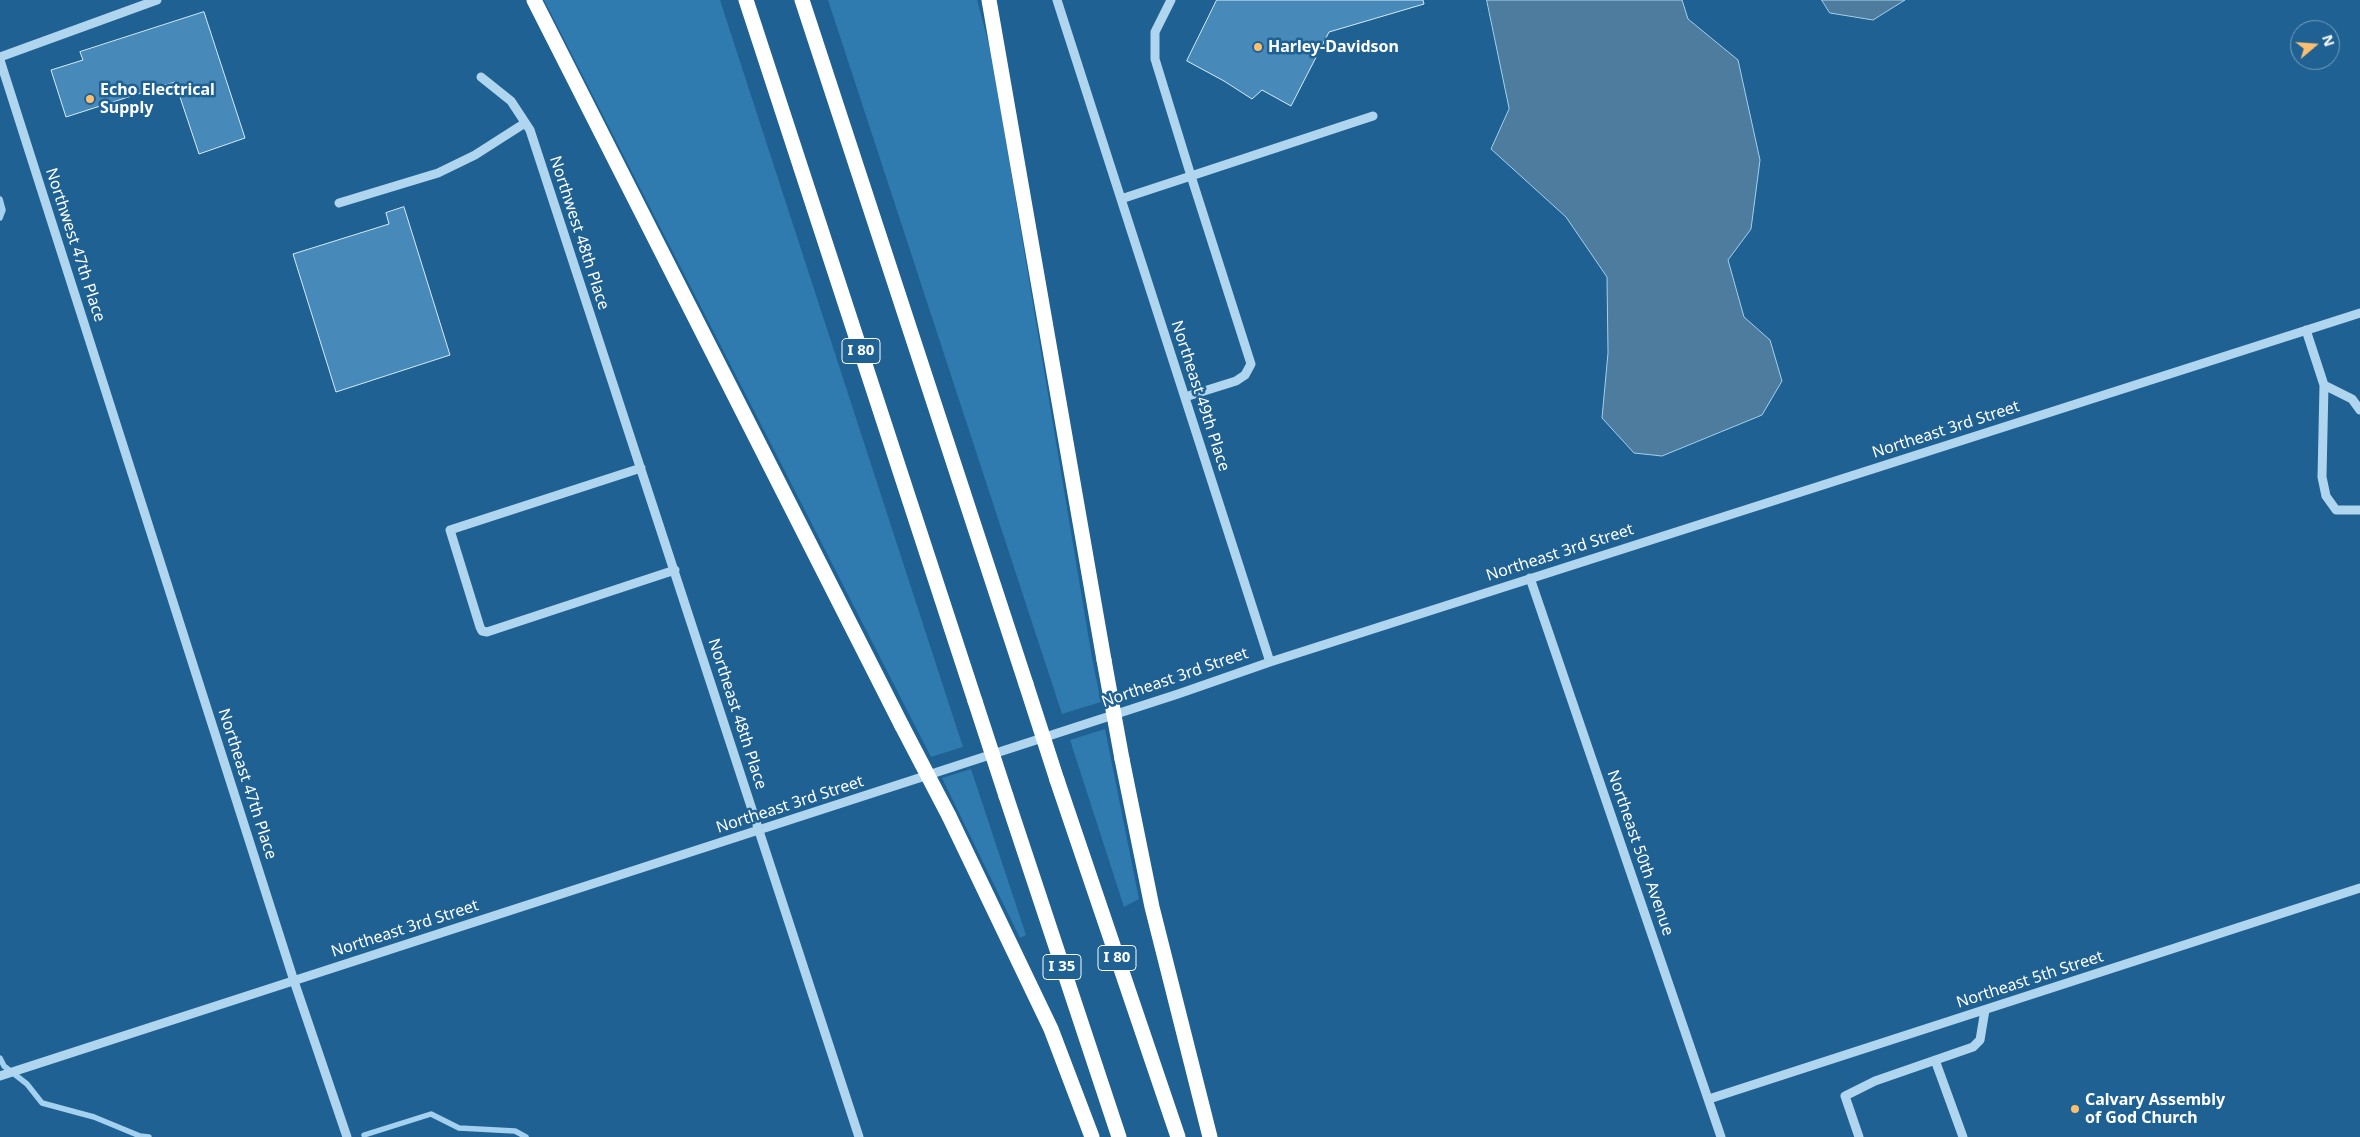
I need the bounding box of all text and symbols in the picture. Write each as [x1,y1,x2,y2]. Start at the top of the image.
north arrow [2290,20,2340,70]
text: N [2318,32,2340,49]
place label: Harley-Davidson [1268,37,1399,57]
marker: Harley-Davidson [1252,41,1264,53]
place label: Echo Electrical Supply [100,80,215,118]
marker: Echo Electrical Supply [84,93,96,105]
street label: Northwest 48th Place [545,154,613,312]
street label: Northwest 47th Place [41,166,109,324]
street label: Northeast 49th Place [1167,318,1233,474]
road number: I 80 [842,338,880,364]
street label: Northeast 3rd Street [1870,397,2022,463]
street label: Northeast 3rd Street [1484,520,1636,586]
street label: Northeast 48th Place [704,636,770,792]
street label: Northeast 3rd Street [1099,644,1251,712]
street label: Northeast 47th Place [214,706,280,862]
street label: Northeast 50th Avenue [1603,768,1677,938]
street label: Northeast 3rd Street [714,772,866,838]
street label: Northeast 3rd Street [329,896,481,962]
road number: I 80 [1098,946,1136,970]
street label: Northeast 5th Street [1954,947,2106,1013]
road number: I 35 [1043,954,1081,980]
place label: Calvary Assembly of God Church [2085,1090,2225,1128]
marker: Calvary Assembly of God Church [2069,1103,2081,1115]

